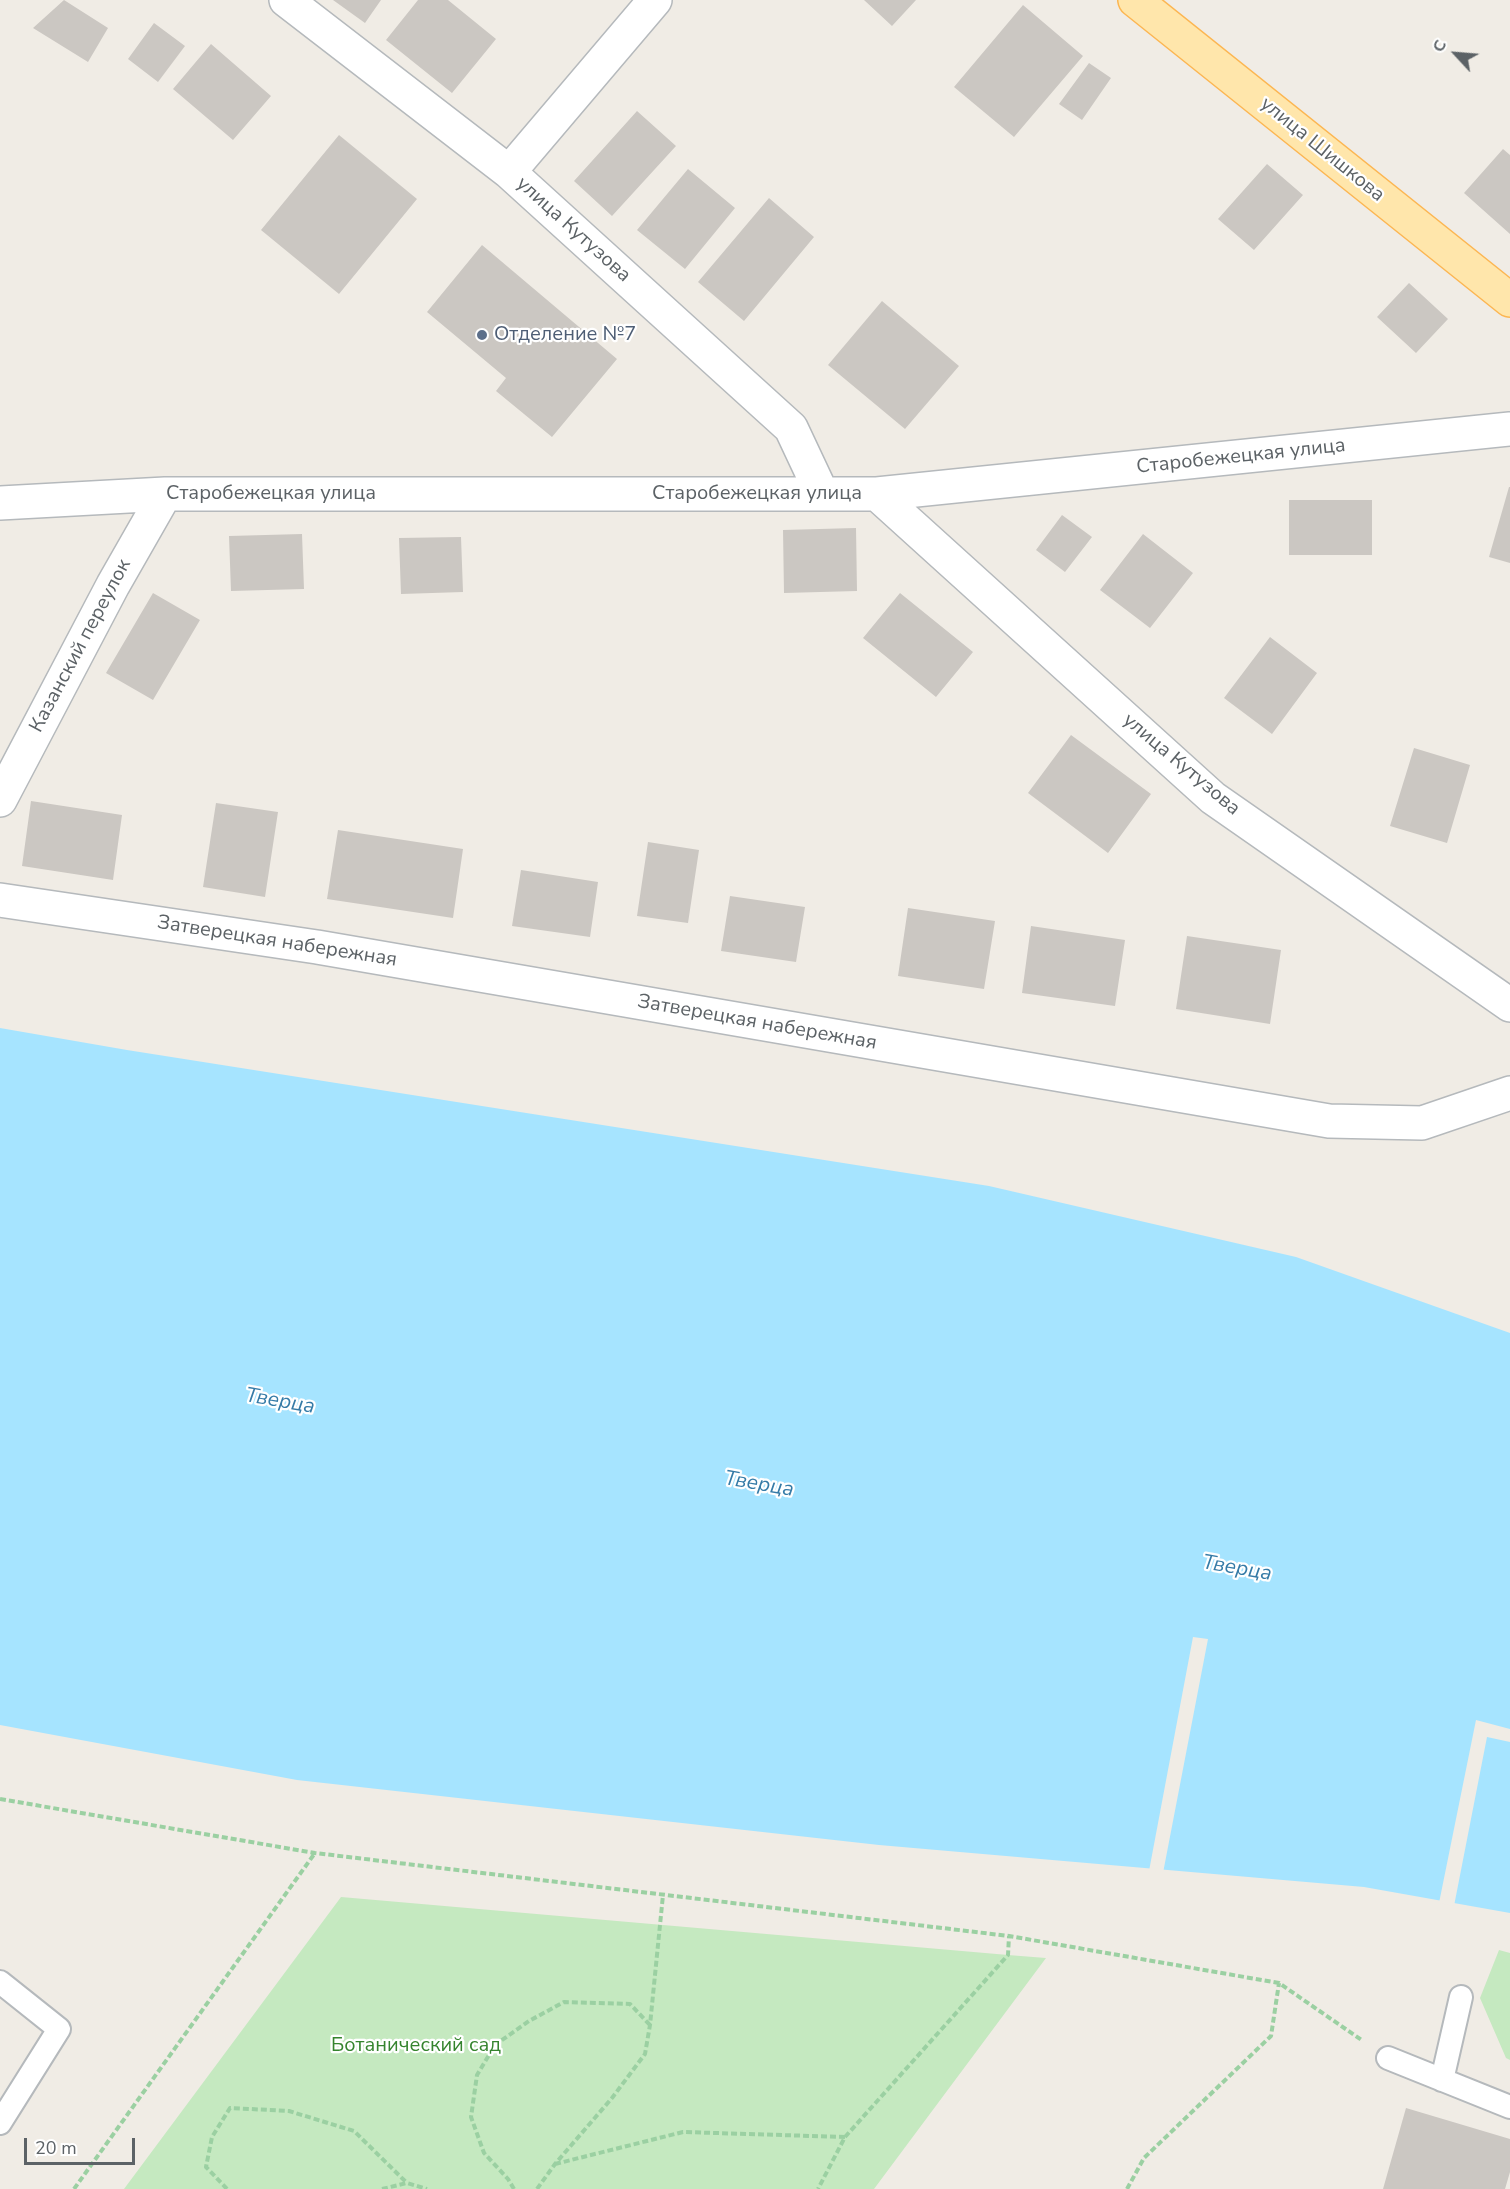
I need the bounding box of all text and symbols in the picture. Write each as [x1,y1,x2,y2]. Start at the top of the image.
north arrow [1426,24,1486,84]
text: С [1428,36,1452,56]
street label: улица Шишкова [1255,92,1389,208]
street label: улица Кутузова [511,172,635,288]
place label: Отделение №7 [494,323,636,347]
marker: Отделение №7 [475,328,489,342]
street label: Старобежецкая улица [1135,434,1347,480]
street label: Старобежецкая улица [166,482,376,506]
street label: Старобежецкая улица [652,482,862,506]
street label: Казанский переулок [25,555,137,737]
street label: улица Кутузова [1117,709,1245,821]
street label: Затверецкая набережная [155,911,399,973]
street label: Затверецкая набережная [636,990,878,1056]
water label: Тверца [243,1383,317,1421]
water label: Тверца [722,1466,796,1504]
water label: Тверца [1200,1550,1274,1588]
park label: Ботанический сад [331,2034,501,2058]
scale bar [27,2126,138,2164]
text: 20 m [35,2136,77,2160]

